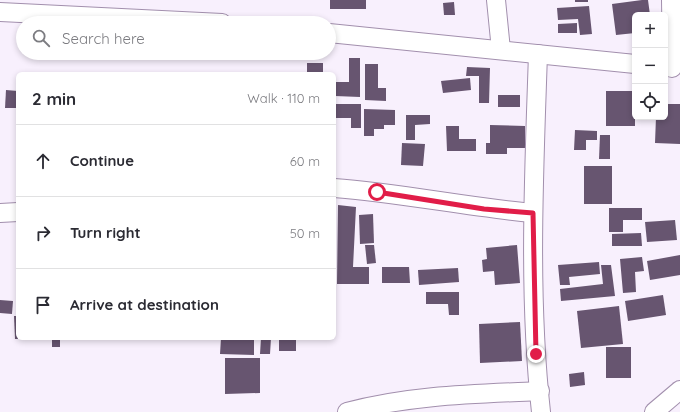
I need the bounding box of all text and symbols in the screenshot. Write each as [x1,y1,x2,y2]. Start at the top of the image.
map controls [632,12,668,120]
button: + [632,12,668,48]
search box [16,16,336,60]
icon: search [30,27,52,49]
text: Search here [62,29,145,48]
button: − [632,48,668,84]
button: locate [632,84,668,120]
text: 2 min [32,88,76,109]
text: Walk · 110 m [247,90,320,106]
icon: ahead [32,150,54,172]
text: Continue [70,151,134,170]
text: 60 m [290,153,320,169]
route start [368,183,386,201]
icon: right [32,222,54,244]
text: Turn right [70,223,141,242]
text: 50 m [290,225,320,241]
icon: arrive [32,294,54,316]
text: Arrive at destination [70,295,219,314]
route end [527,345,545,363]

